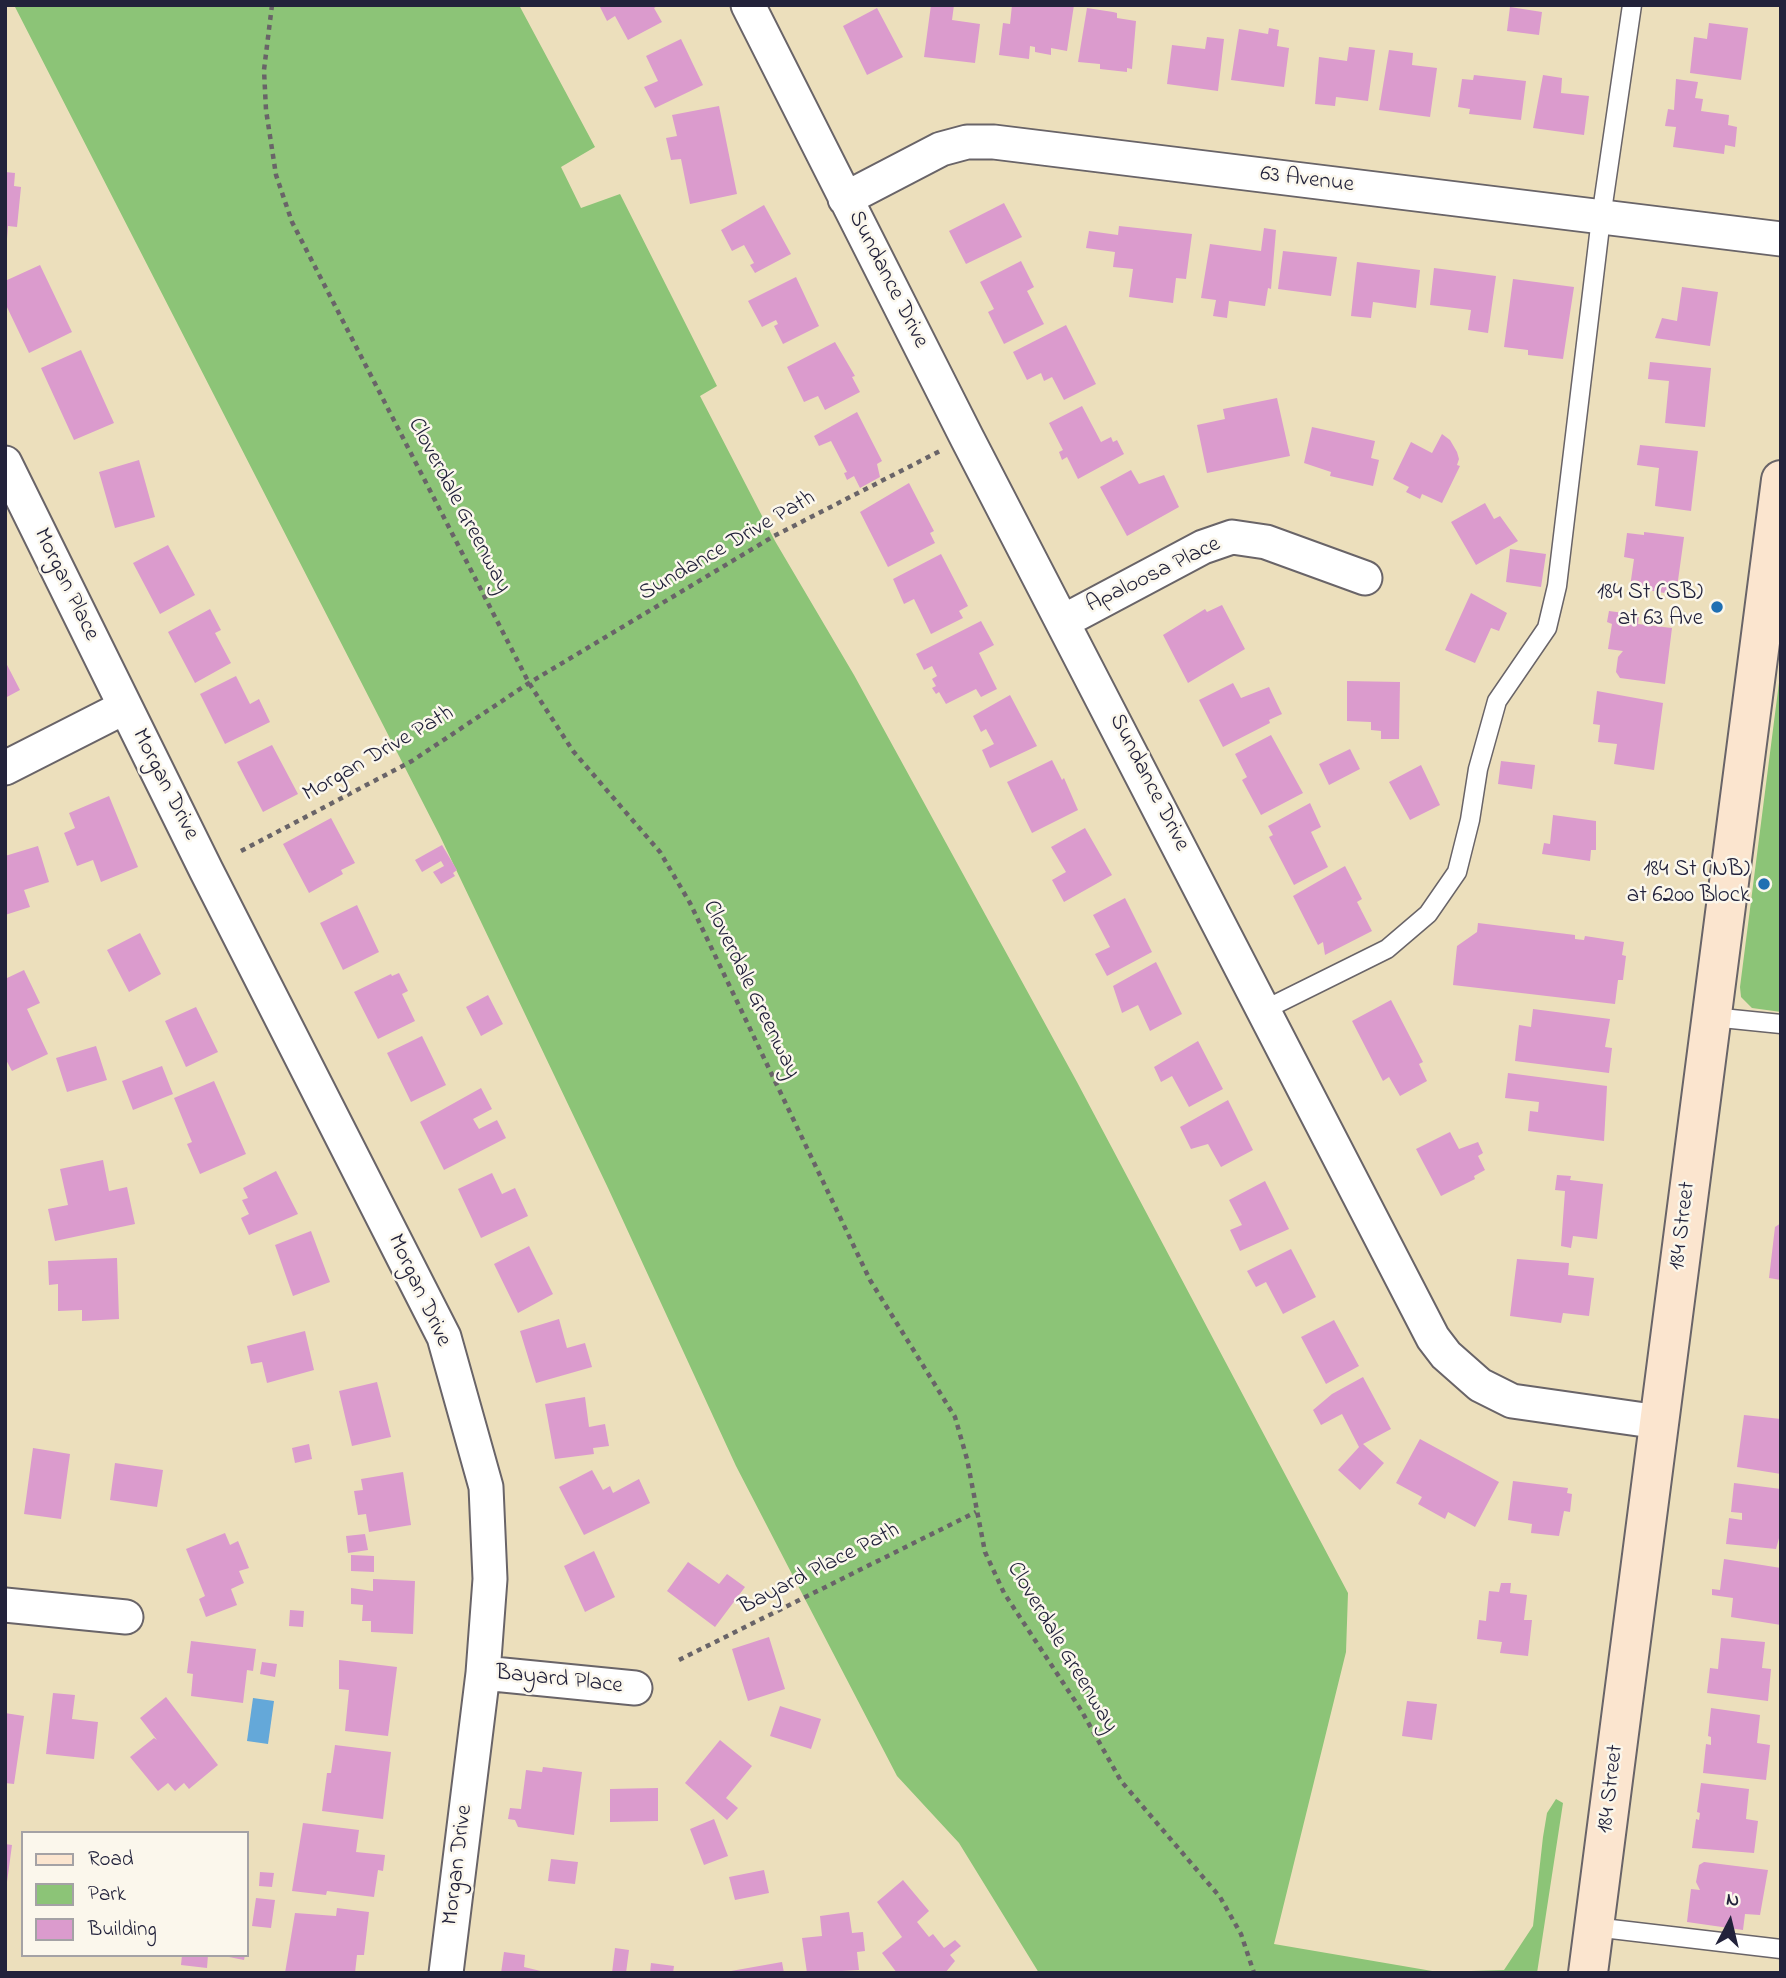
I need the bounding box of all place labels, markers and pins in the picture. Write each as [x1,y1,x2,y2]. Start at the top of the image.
place label: 184 St (SB) at 63 Ave [1597,580,1703,634]
marker: 184 St (SB) at 63 Ave [1709,599,1725,615]
place label: 184 St (NB) at 6200 Block [1627,857,1750,911]
marker: 184 St (NB) at 6200 Block [1756,876,1772,892]

